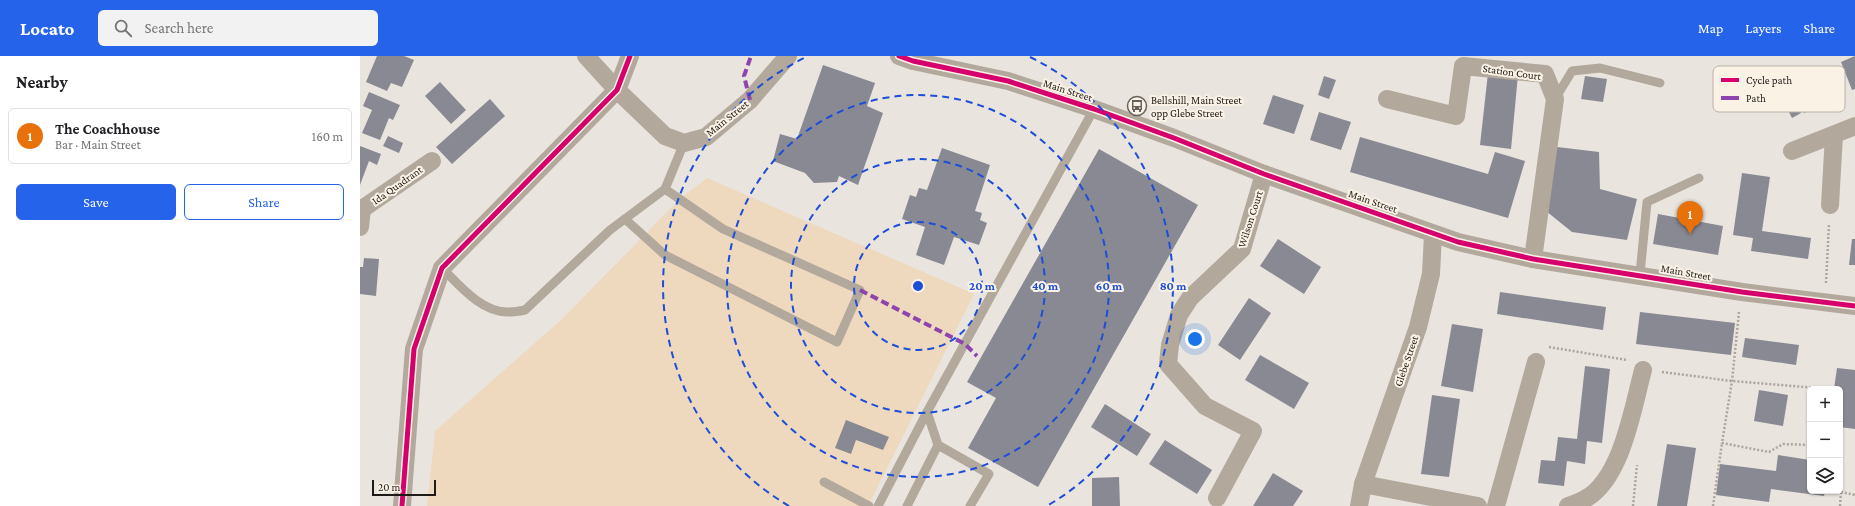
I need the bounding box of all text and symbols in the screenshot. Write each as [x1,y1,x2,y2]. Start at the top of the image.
search box [98,10,378,46]
icon: search [112,17,134,39]
text: Locato [20,18,74,39]
text: Search here [144,20,213,36]
text: Map [1698,20,1723,36]
text: Layers [1745,20,1782,36]
text: Share [1804,20,1835,36]
street label: Station Court [1482,62,1542,82]
legend [1713,66,1845,112]
text: Nearby [16,73,68,92]
text: Cycle path [1746,74,1792,87]
street label: Main Street [1042,76,1094,104]
text: Path [1746,92,1766,104]
place label: Bellshill, Main Street opp Glebe Street [1151,94,1242,120]
bus stop icon: Bellshill, Main Street opp Glebe Street [1126,95,1148,117]
street label: Main Street [703,97,751,139]
text: The Coachhouse [55,121,160,137]
text: 1 [28,129,32,144]
text: 160 m [312,129,343,144]
text: Bar · Main Street [55,137,141,152]
street label: Ida Quadrant [370,163,425,207]
button: Save [16,184,176,220]
button: Share [184,184,344,220]
street label: Main Street [1347,187,1399,215]
street label: Wilson Court [1235,189,1265,249]
pin: 1 [1677,201,1703,234]
street label: Main Street [1660,262,1712,282]
centre of rings [911,279,925,293]
text: 20 m [969,279,996,293]
text: 40 m [1032,279,1059,293]
text: 60 m [1096,279,1123,293]
text: 80 m [1160,279,1187,293]
your location [1185,329,1205,349]
street label: Glebe Street [1392,334,1420,388]
map controls [1807,386,1843,494]
button: + [1807,386,1843,422]
button: − [1807,422,1843,458]
button: layers [1807,458,1843,494]
scale bar [372,478,436,497]
text: 20 m [378,481,400,493]

